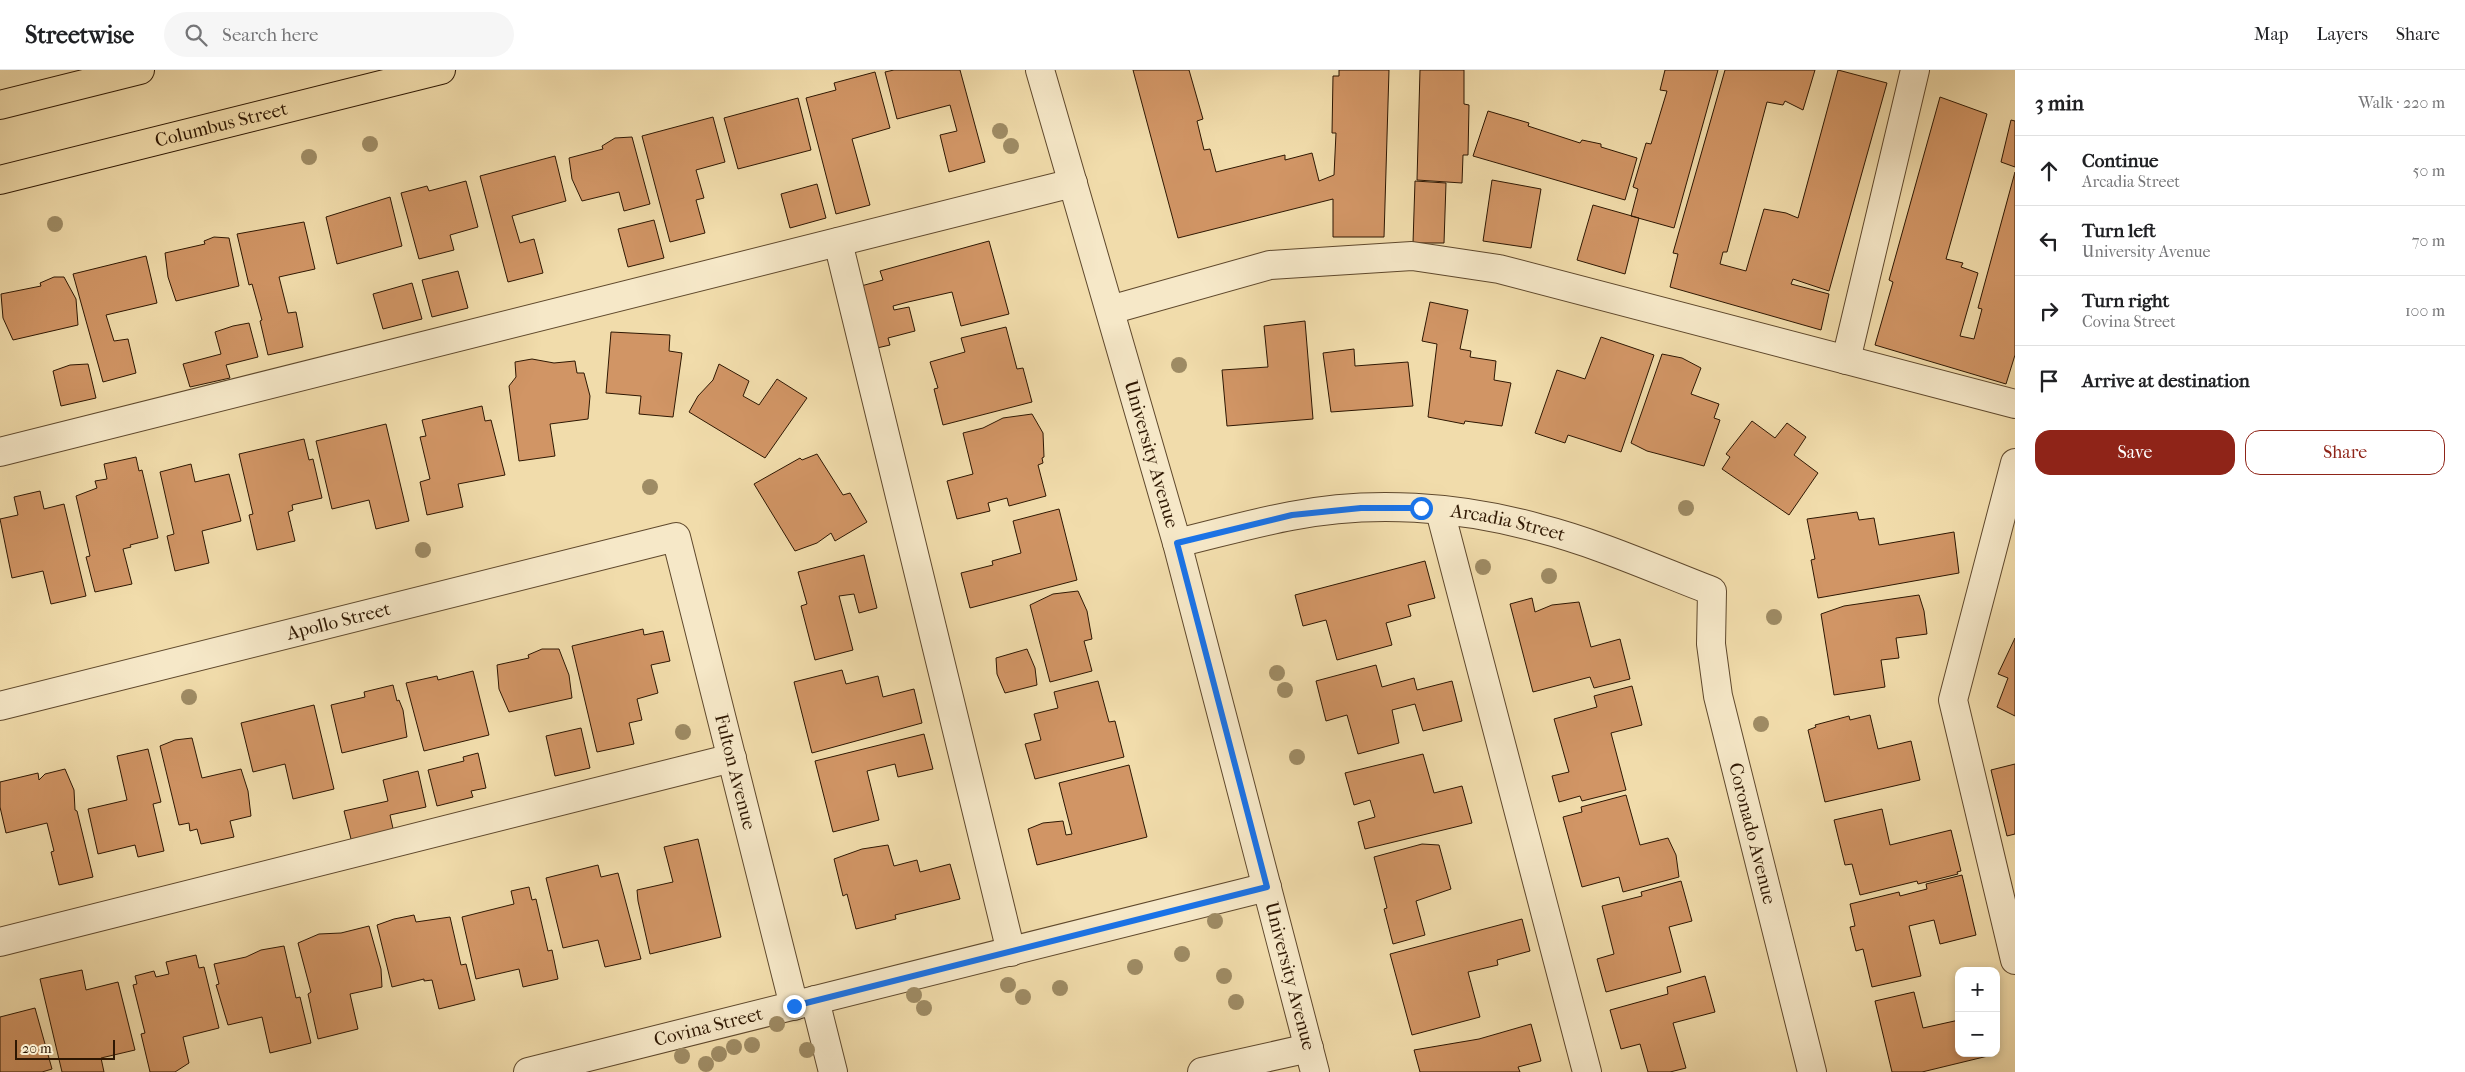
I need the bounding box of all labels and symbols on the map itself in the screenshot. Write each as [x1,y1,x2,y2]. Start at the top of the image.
street label: Columbus Street [153,98,290,152]
street label: University Avenue [1119,378,1183,531]
route start [1410,497,1433,520]
street label: Arcadia Street [1448,500,1568,546]
street label: Apollo Street [283,598,393,645]
street label: Fulton Avenue [710,712,760,832]
street label: Coronado Avenue [1724,760,1781,907]
street label: University Avenue [1260,899,1320,1053]
route end [783,995,806,1018]
street label: Covina Street [652,1003,765,1051]
scale bar [15,1037,115,1060]

